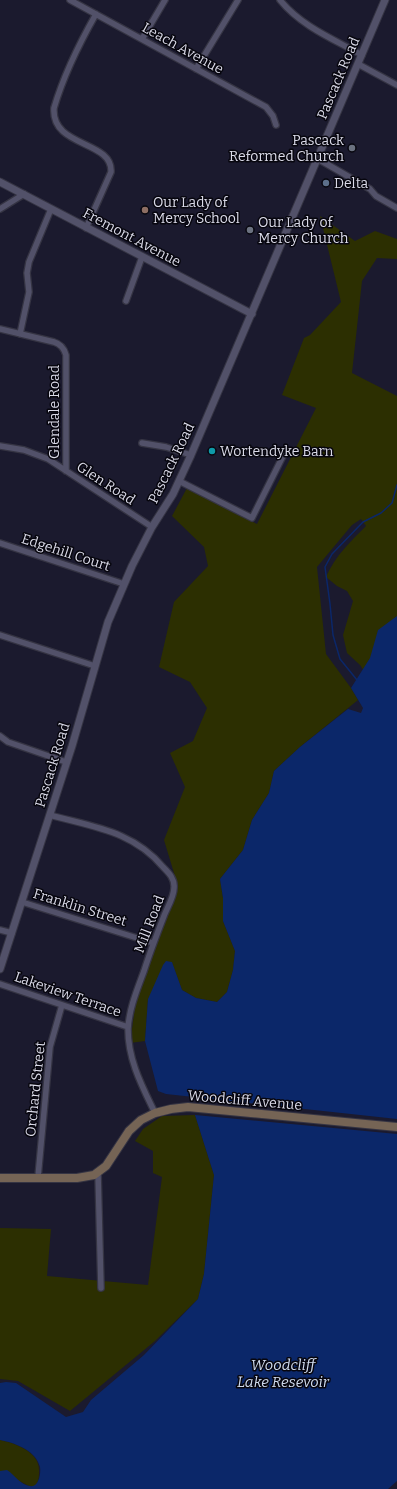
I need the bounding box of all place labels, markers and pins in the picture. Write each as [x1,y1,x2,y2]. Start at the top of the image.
place label: Pascack Reformed Church [229,132,344,165]
marker: Pascack Reformed Church [347,143,357,153]
place label: Delta [334,175,369,192]
marker: Delta [321,178,331,188]
place label: Our Lady of Mercy School [153,194,240,227]
marker: Our Lady of Mercy School [140,205,150,215]
place label: Our Lady of Mercy Church [258,214,349,247]
marker: Our Lady of Mercy Church [245,225,255,235]
place label: Wortendyke Barn [220,443,334,460]
marker: Wortendyke Barn [207,446,217,456]

